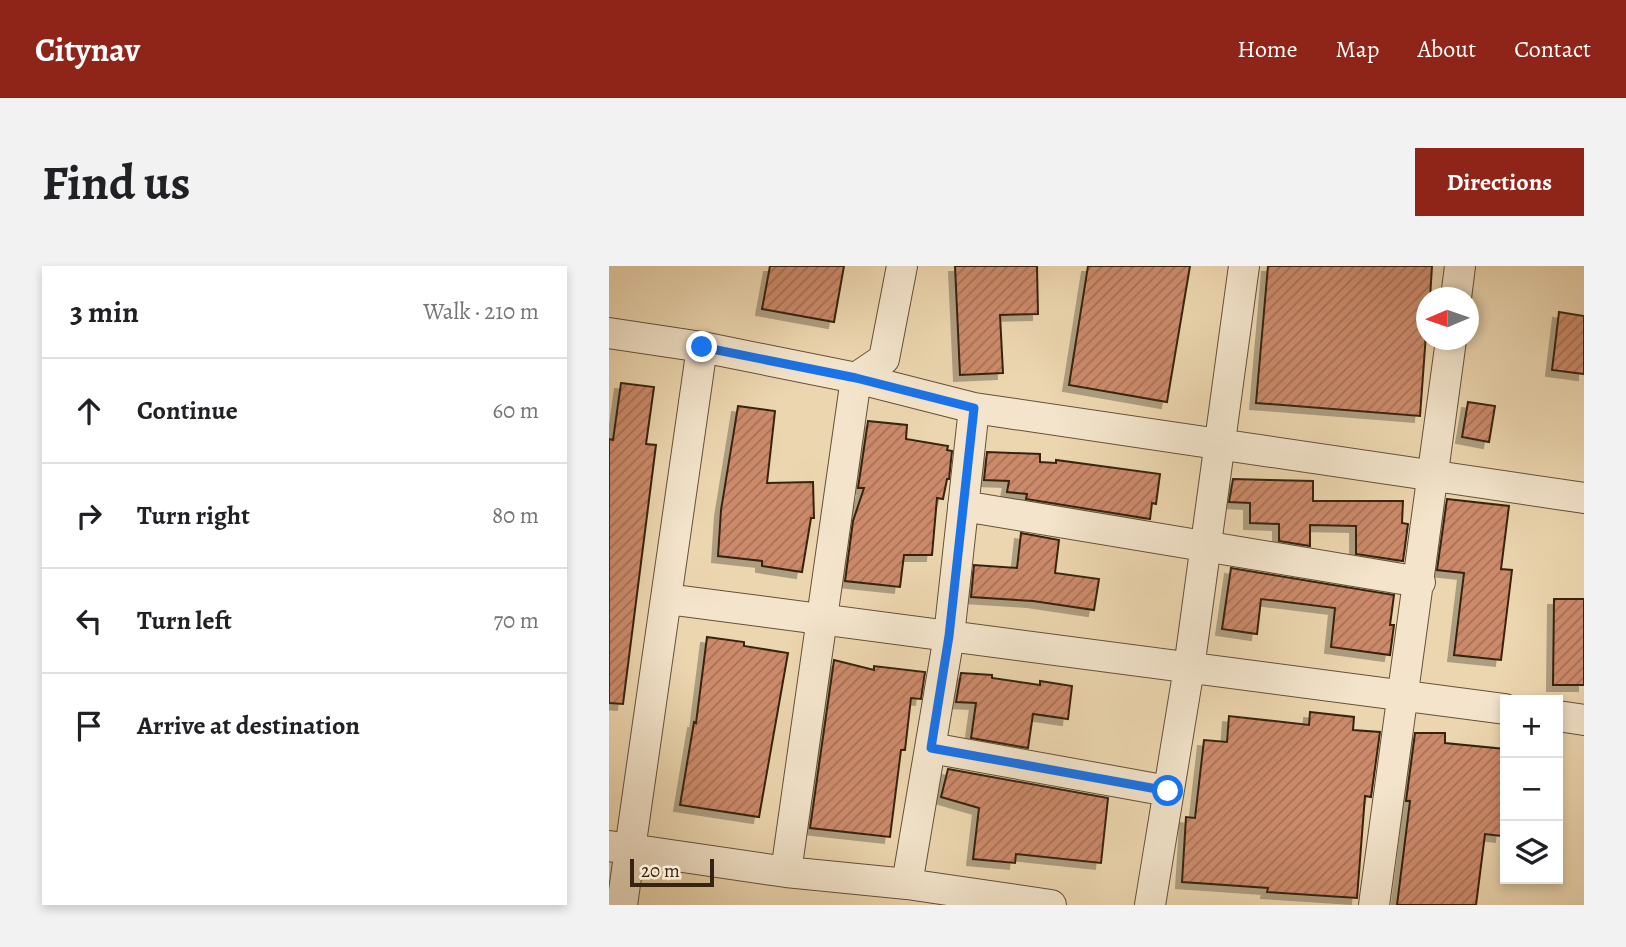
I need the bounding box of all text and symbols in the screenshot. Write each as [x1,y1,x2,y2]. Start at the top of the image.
text: Citynav [35,27,140,72]
text: Home [1237,33,1298,65]
text: Map [1336,33,1380,65]
text: About [1418,33,1476,65]
text: Contact [1514,33,1591,65]
button: Directions [1415,148,1584,216]
text: Find us [42,149,190,216]
north arrow [1416,287,1479,350]
text: 3 min [70,292,139,332]
text: Walk · 210 m [423,296,539,327]
route end [686,331,717,362]
icon: ahead [70,392,108,430]
text: Continue [137,393,238,428]
text: 60 m [492,395,539,426]
icon: right [70,497,108,535]
text: Turn right [137,498,250,533]
text: 80 m [492,500,539,531]
icon: left [70,602,108,640]
text: Turn left [137,603,232,638]
text: 70 m [493,605,539,636]
map controls [1500,695,1563,884]
button: + [1500,695,1563,758]
icon: arrive [70,707,108,745]
text: Arrive at destination [137,708,360,743]
button: − [1500,758,1563,821]
route start [1152,775,1183,806]
button: layers [1500,821,1563,884]
scale bar [630,856,714,888]
text: 20 m [641,858,680,884]

